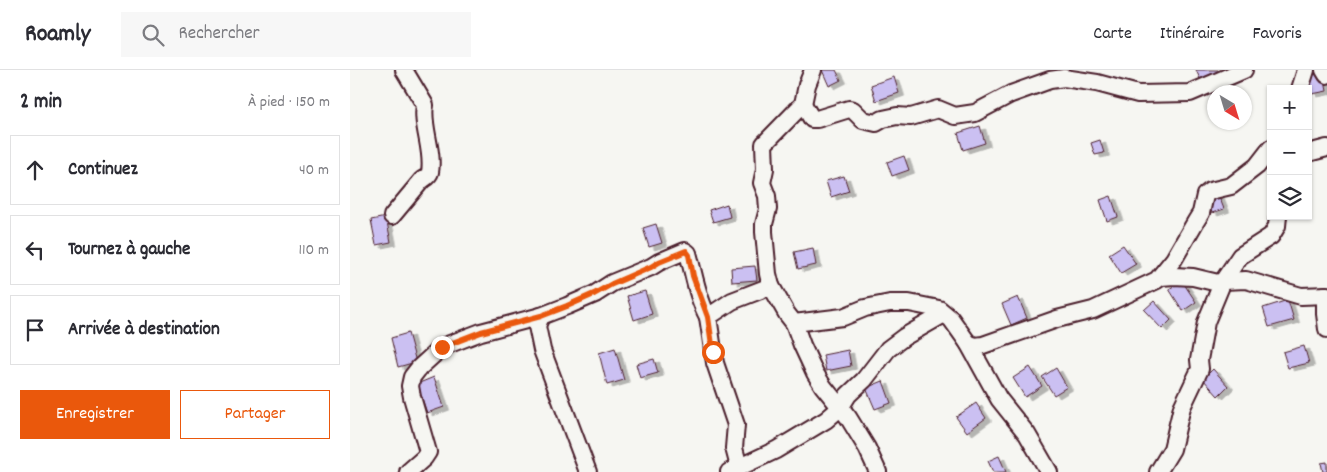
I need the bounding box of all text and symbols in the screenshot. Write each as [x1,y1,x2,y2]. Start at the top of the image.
search box [121,12,471,57]
text: Roamly [25,18,91,52]
icon: search [139,21,167,49]
text: Rechercher [179,21,260,48]
text: Carte [1093,22,1132,47]
text: Itinéraire [1160,22,1224,47]
text: Favoris [1252,22,1302,47]
north arrow [1207,85,1252,130]
map controls [1267,85,1312,220]
button: + [1267,85,1312,130]
text: 2 min [20,88,62,118]
text: À pied · 150 m [248,91,330,114]
button: − [1267,130,1312,175]
icon: ahead [21,156,49,184]
text: Continuez [68,157,138,184]
text: 40 m [299,159,329,182]
button: layers [1267,175,1312,220]
icon: left [21,236,49,264]
text: Tournez à gauche [68,237,190,264]
text: 110 m [299,239,329,262]
icon: arrive [21,316,49,344]
text: Arrivée à destination [68,317,220,344]
route end [431,336,454,359]
route start [702,341,725,364]
button: Enregistrer [20,390,170,439]
button: Partager [180,390,330,439]

